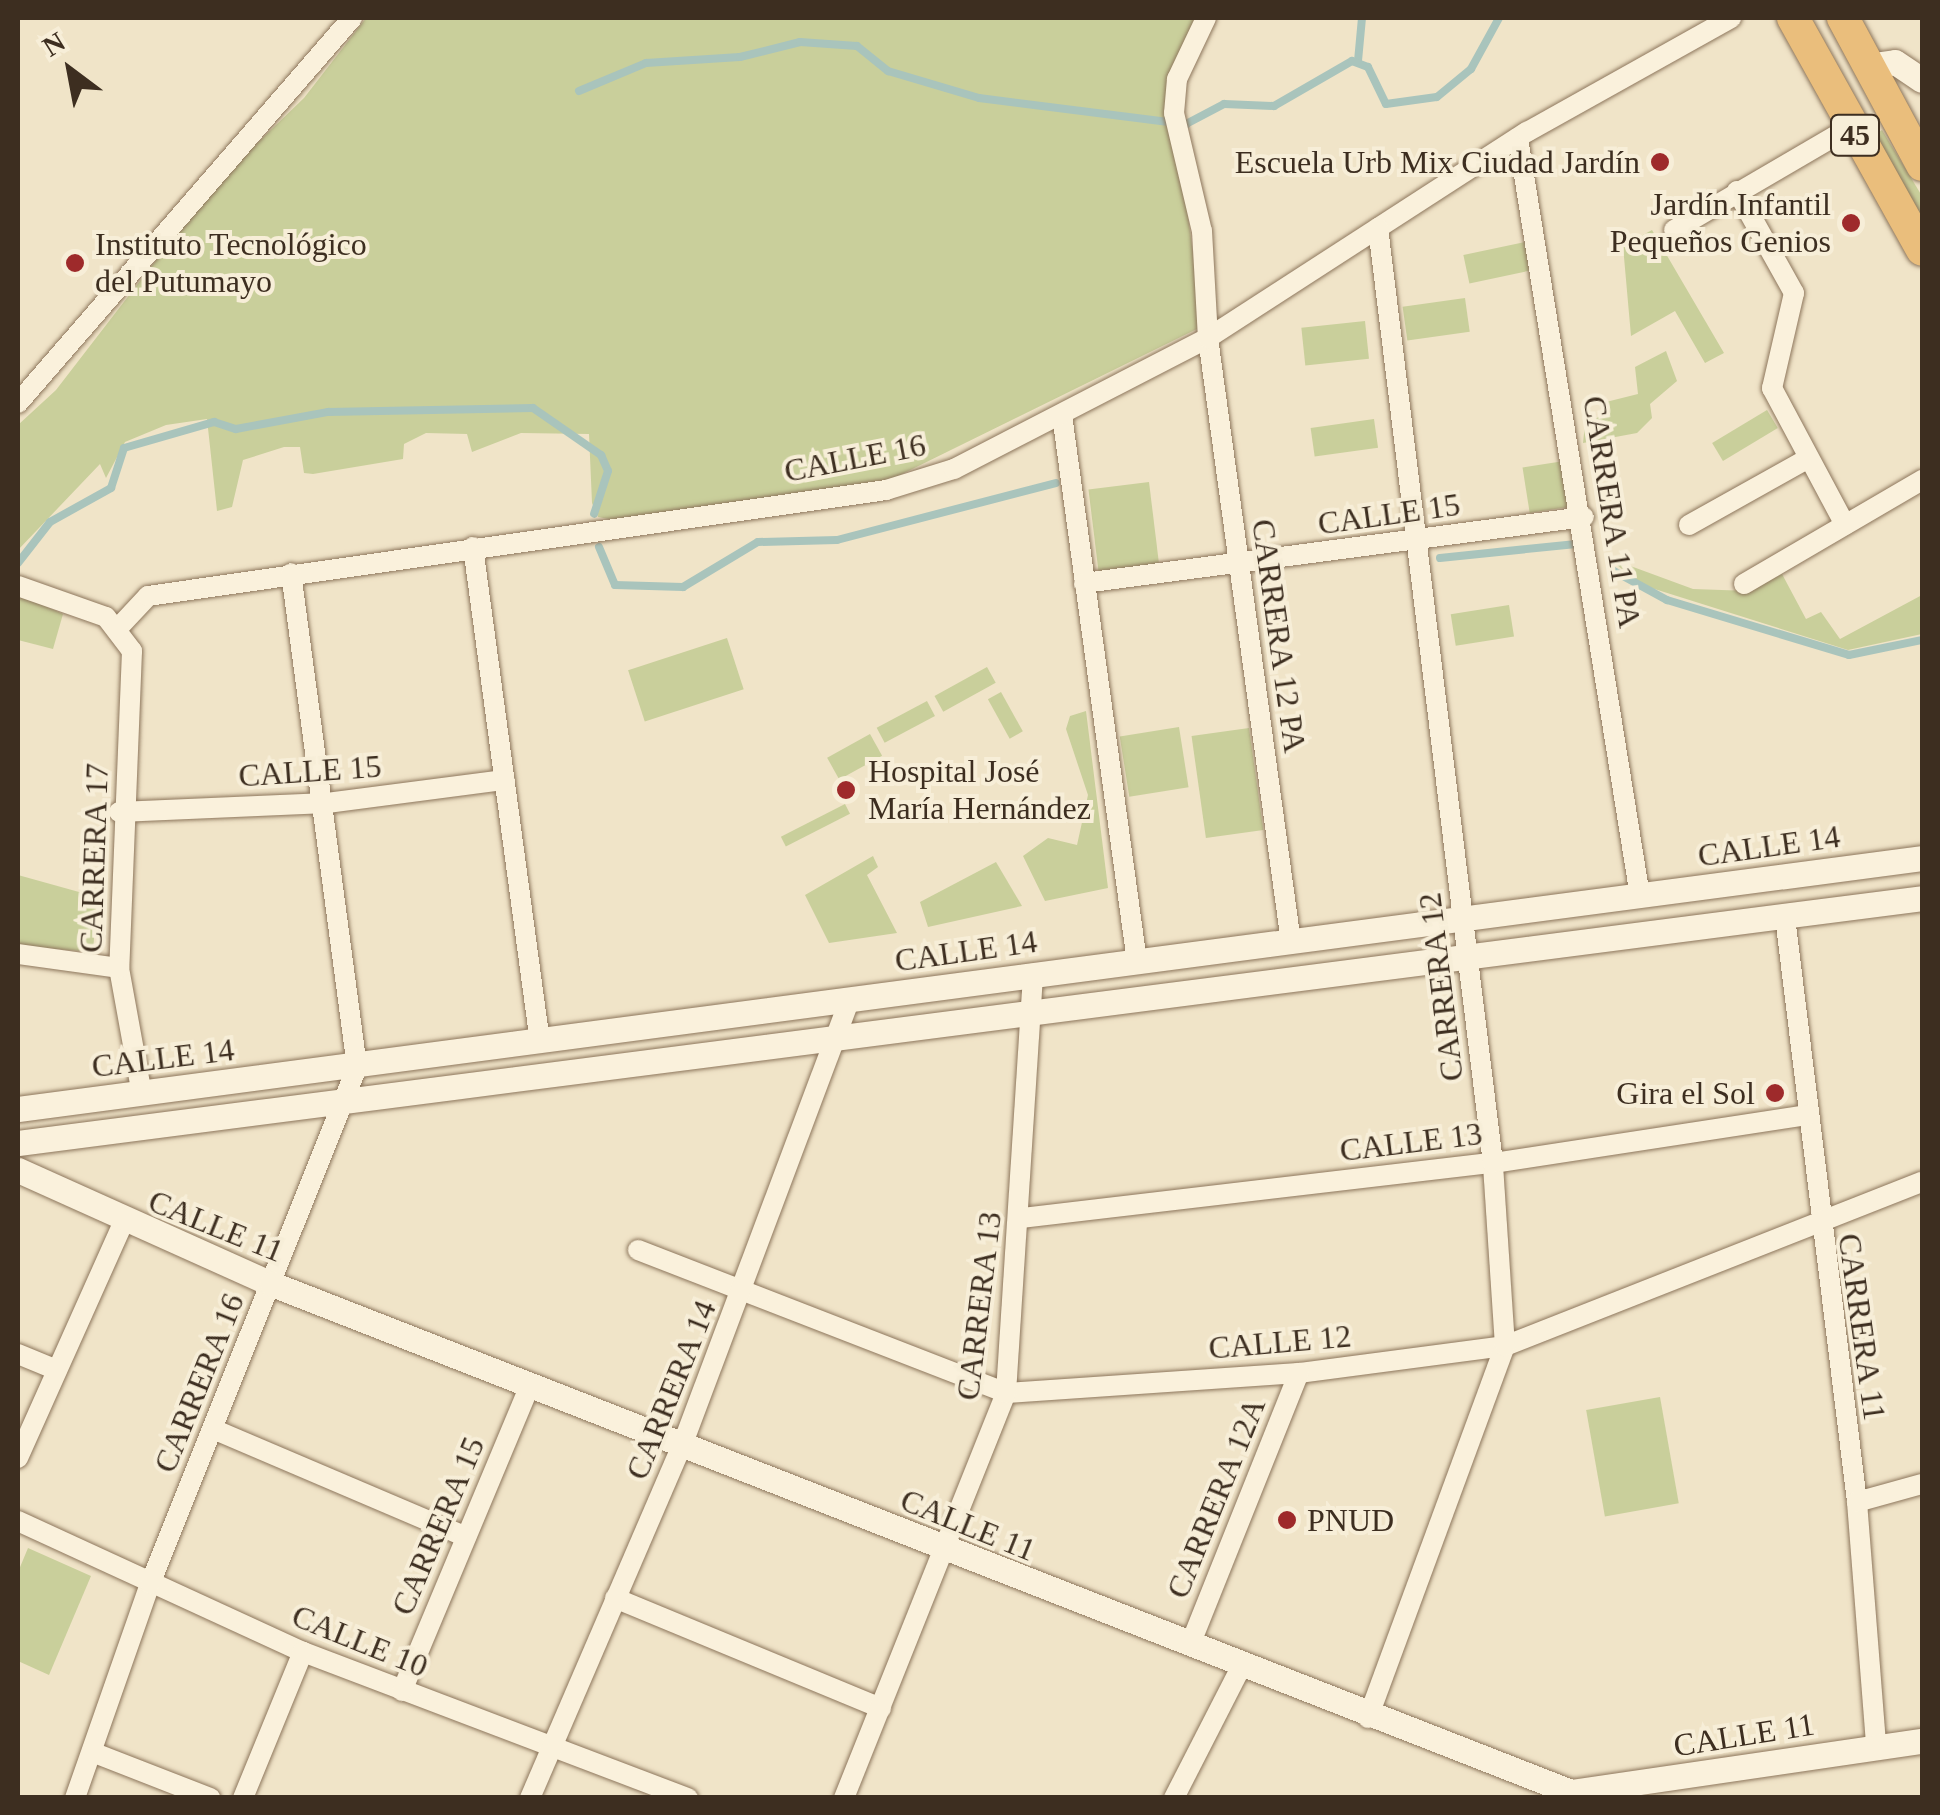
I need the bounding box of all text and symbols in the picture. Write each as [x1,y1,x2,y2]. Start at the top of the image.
north arrow [20,20,120,120]
text: N [37,26,71,63]
road number: 45 [1830,110,1880,160]
place label: Escuela Urb Mix Ciudad Jardín [1235,143,1640,181]
marker: Escuela Urb Mix Ciudad Jardín [1649,151,1671,173]
place label: Jardín Infantil Pequeños Genios [1610,186,1831,261]
marker: Jardín Infantil Pequeños Genios [1840,212,1862,234]
place label: Instituto Tecnológico del Putumayo [95,226,367,301]
marker: Instituto Tecnológico del Putumayo [64,252,86,274]
street label: CARRERA 11 PA [1575,392,1649,632]
street label: CALLE 16 [781,426,929,490]
street label: CALLE 15 [1315,485,1463,543]
street label: CARRERA 12 PA [1243,516,1315,756]
street label: CALLE 15 [237,747,383,795]
place label: Hospital José María Hernández [868,753,1091,828]
street label: CARRERA 17 [71,762,117,954]
marker: Hospital José María Hernández [833,777,859,803]
street label: CALLE 14 [1695,817,1843,875]
street label: CARRERA 12 [1410,890,1472,1084]
street label: CALLE 14 [892,922,1040,980]
street label: CALLE 14 [90,1030,236,1086]
place label: Gira el Sol [1616,1074,1755,1112]
marker: Gira el Sol [1764,1082,1786,1104]
street label: CALLE 13 [1338,1114,1484,1170]
street label: CALLE 11 [143,1182,289,1270]
street label: CARRERA 13 [948,1209,1010,1403]
street label: CARRERA 11 [1830,1230,1894,1424]
street label: CARRERA 16 [145,1287,253,1479]
street label: CARRERA 14 [617,1294,725,1486]
street label: CALLE 12 [1207,1317,1353,1367]
street label: CARRERA 12A [1158,1391,1274,1605]
street label: CARRERA 15 [383,1431,493,1621]
street label: CALLE 11 [895,1481,1041,1569]
place label: PNUD [1307,1501,1394,1539]
marker: PNUD [1276,1509,1298,1531]
street label: CALLE 10 [286,1596,434,1686]
street label: CALLE 11 [1671,1705,1817,1765]

